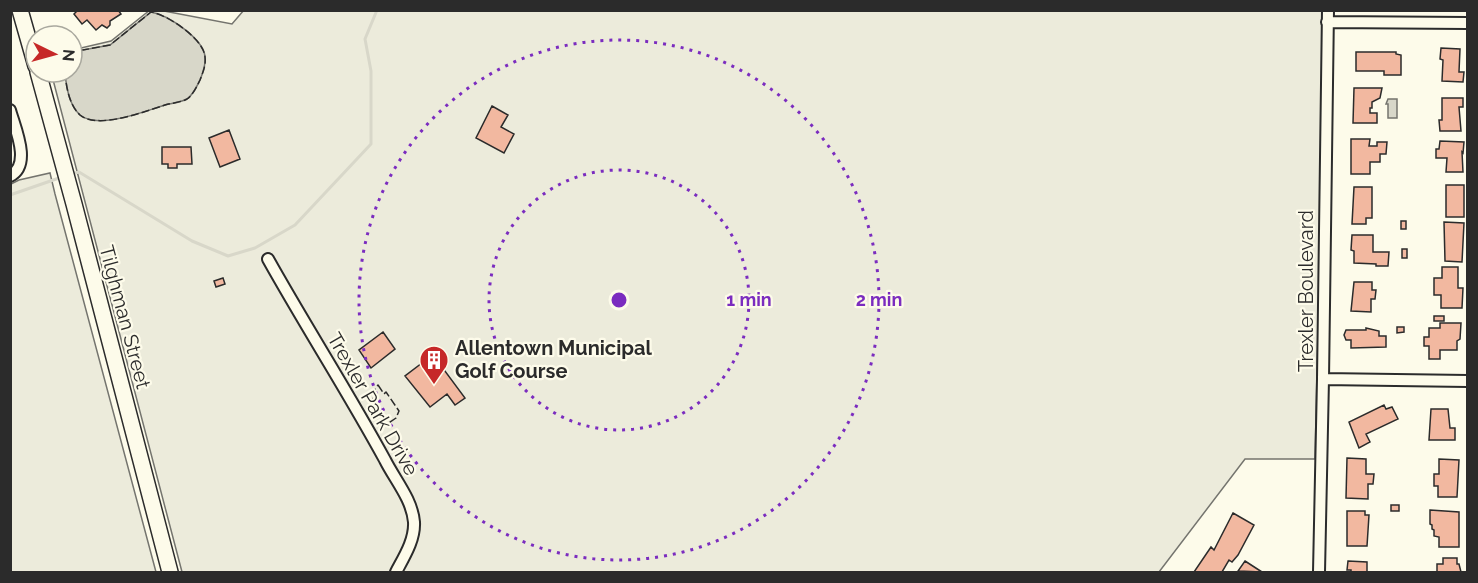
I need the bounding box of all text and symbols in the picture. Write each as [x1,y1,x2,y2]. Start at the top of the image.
north arrow [24,24,84,84]
text: N [58,48,78,62]
street label: Trexler Boulevard [1294,210,1318,372]
street label: Tilghman Street [94,243,156,392]
text: 1 min [726,289,772,310]
text: 2 min [856,289,902,310]
centre of rings [609,290,629,310]
street label: Trexler Park Drive [322,328,424,480]
place label: Allentown Municipal Golf Course [455,336,652,383]
building icon: Allentown Municipal Golf Course [418,344,450,386]

